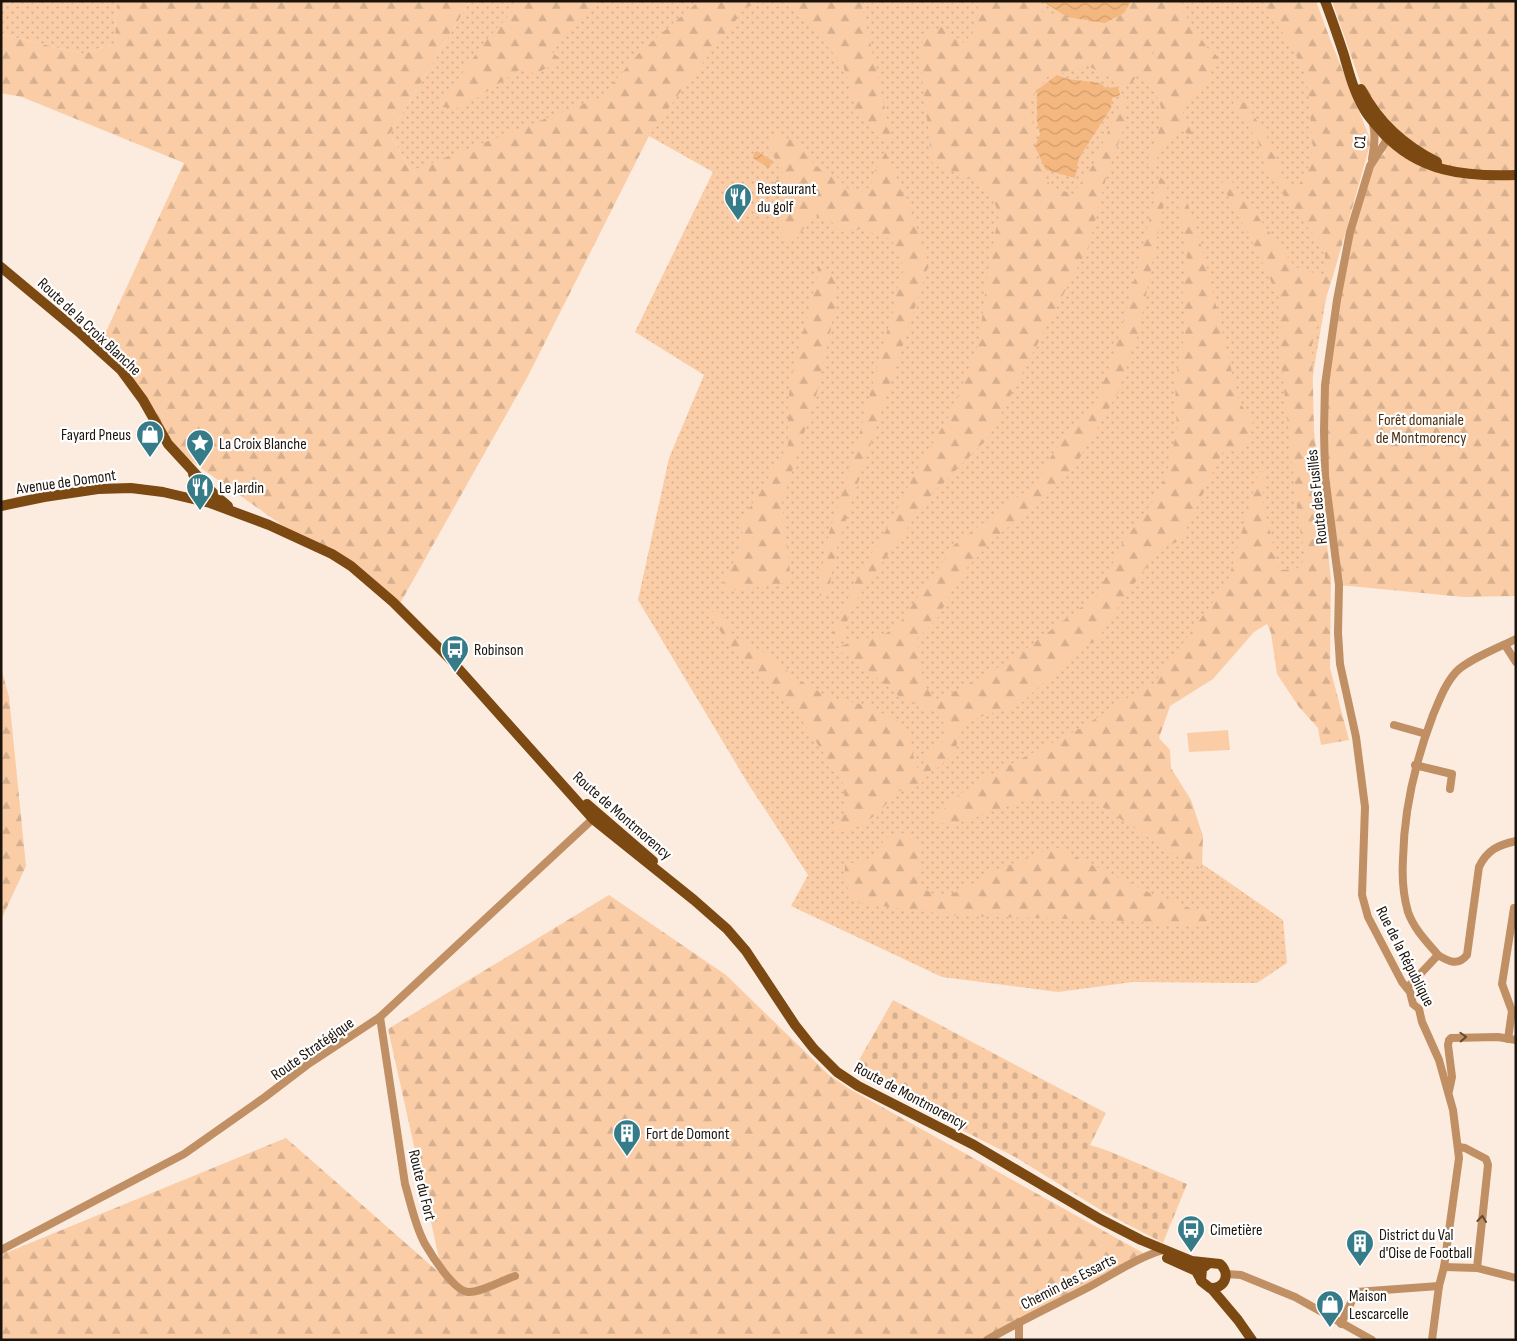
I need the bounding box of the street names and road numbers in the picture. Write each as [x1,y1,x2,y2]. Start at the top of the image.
street label: C1 [1350,134,1371,150]
street label: Route de la Croix Blanche [33,274,145,380]
street label: Route des Fusillés [1303,448,1332,545]
street label: Avenue de Domont [14,466,117,499]
street label: Route de Montmorency [569,768,675,864]
street label: Rue de la République [1371,903,1438,1010]
street label: Route Stratégique [268,1014,358,1085]
street label: Route de Montmorency [851,1059,970,1134]
street label: Route du Fort [404,1148,440,1223]
street label: Chemin des Essarts [1018,1250,1120,1314]

